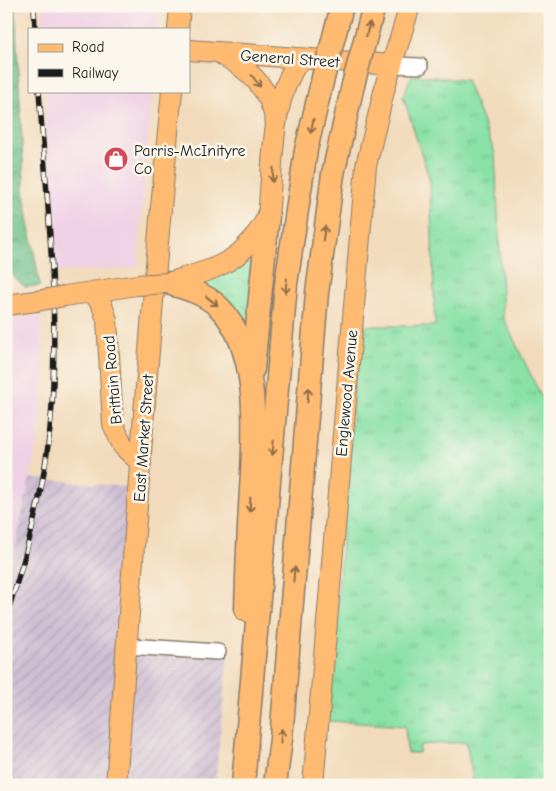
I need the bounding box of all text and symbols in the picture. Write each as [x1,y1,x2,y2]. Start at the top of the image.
one-way arrow [364,21,373,37]
legend [28,28,190,92]
text: Road [72,38,104,56]
street label: General Street [240,47,341,71]
text: Railway [72,64,119,82]
one-way arrow [251,74,262,87]
one-way arrow [306,117,316,133]
place label: Parris-McInityre Co [134,142,246,178]
shop icon: Parris-McInityre Co [103,146,129,172]
one-way arrow [268,166,277,182]
one-way arrow [319,226,329,242]
one-way arrow [281,278,291,294]
one-way arrow [205,296,218,307]
street label: Englewood Avenue [332,329,362,457]
street label: Brittain Road [100,335,126,425]
street label: East Market Street [131,373,157,502]
one-way arrow [304,387,313,403]
one-way arrow [268,440,278,456]
one-way arrow [245,496,255,513]
one-way arrow [290,567,299,583]
one-way arrow [276,729,286,745]

